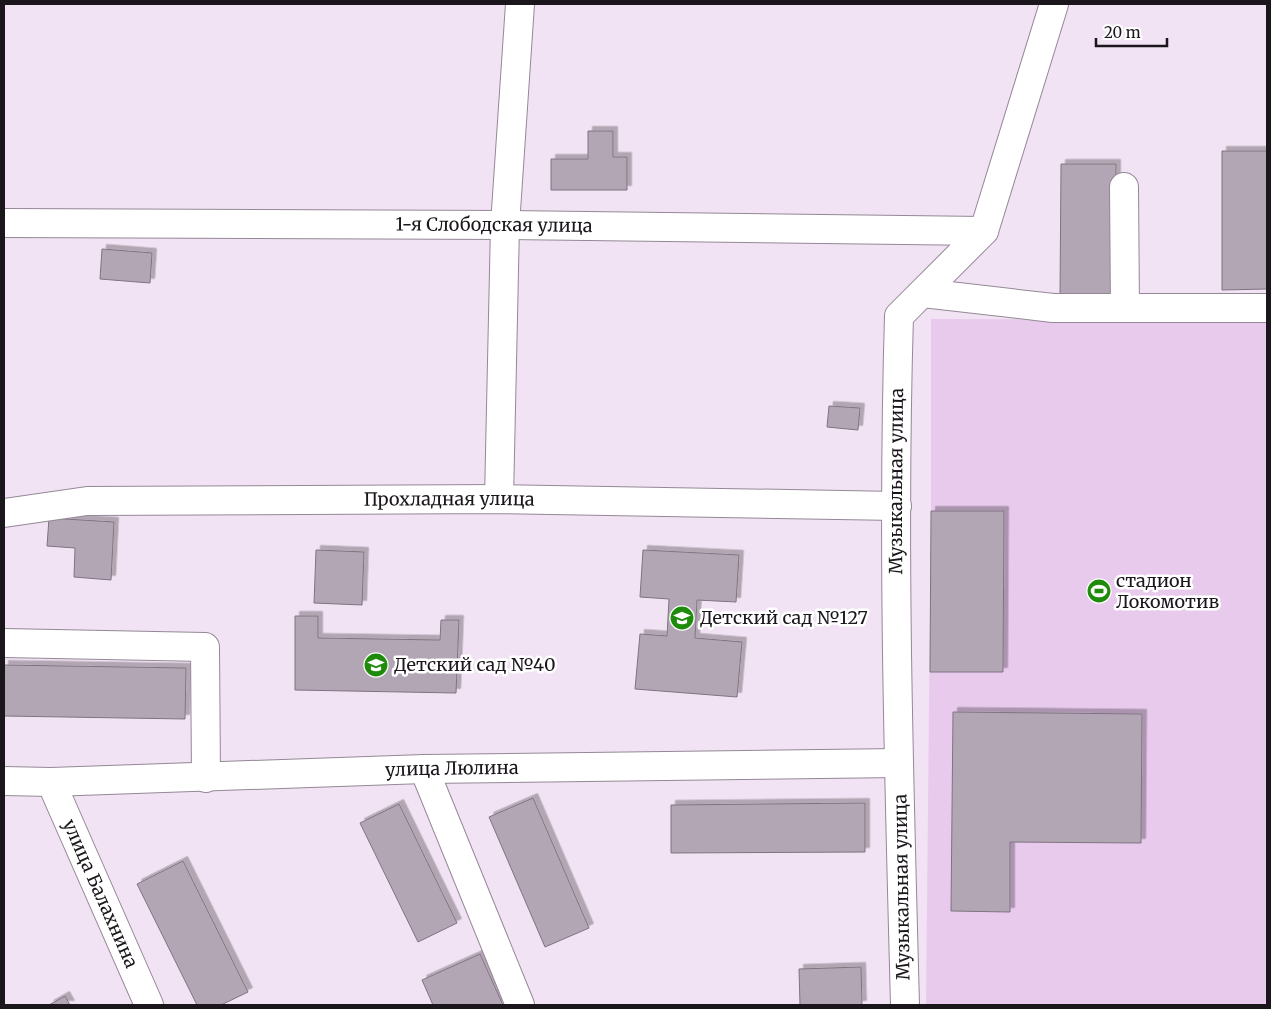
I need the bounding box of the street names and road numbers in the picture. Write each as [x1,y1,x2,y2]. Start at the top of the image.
street label: 1-я Слободская улица [395,213,593,237]
street label: Музыкальная улица [884,387,908,574]
street label: Прохладная улица [364,487,535,511]
street label: улица Люлина [385,756,519,781]
street label: Музыкальная улица [888,793,915,980]
street label: улица Балахнина [58,816,143,972]

